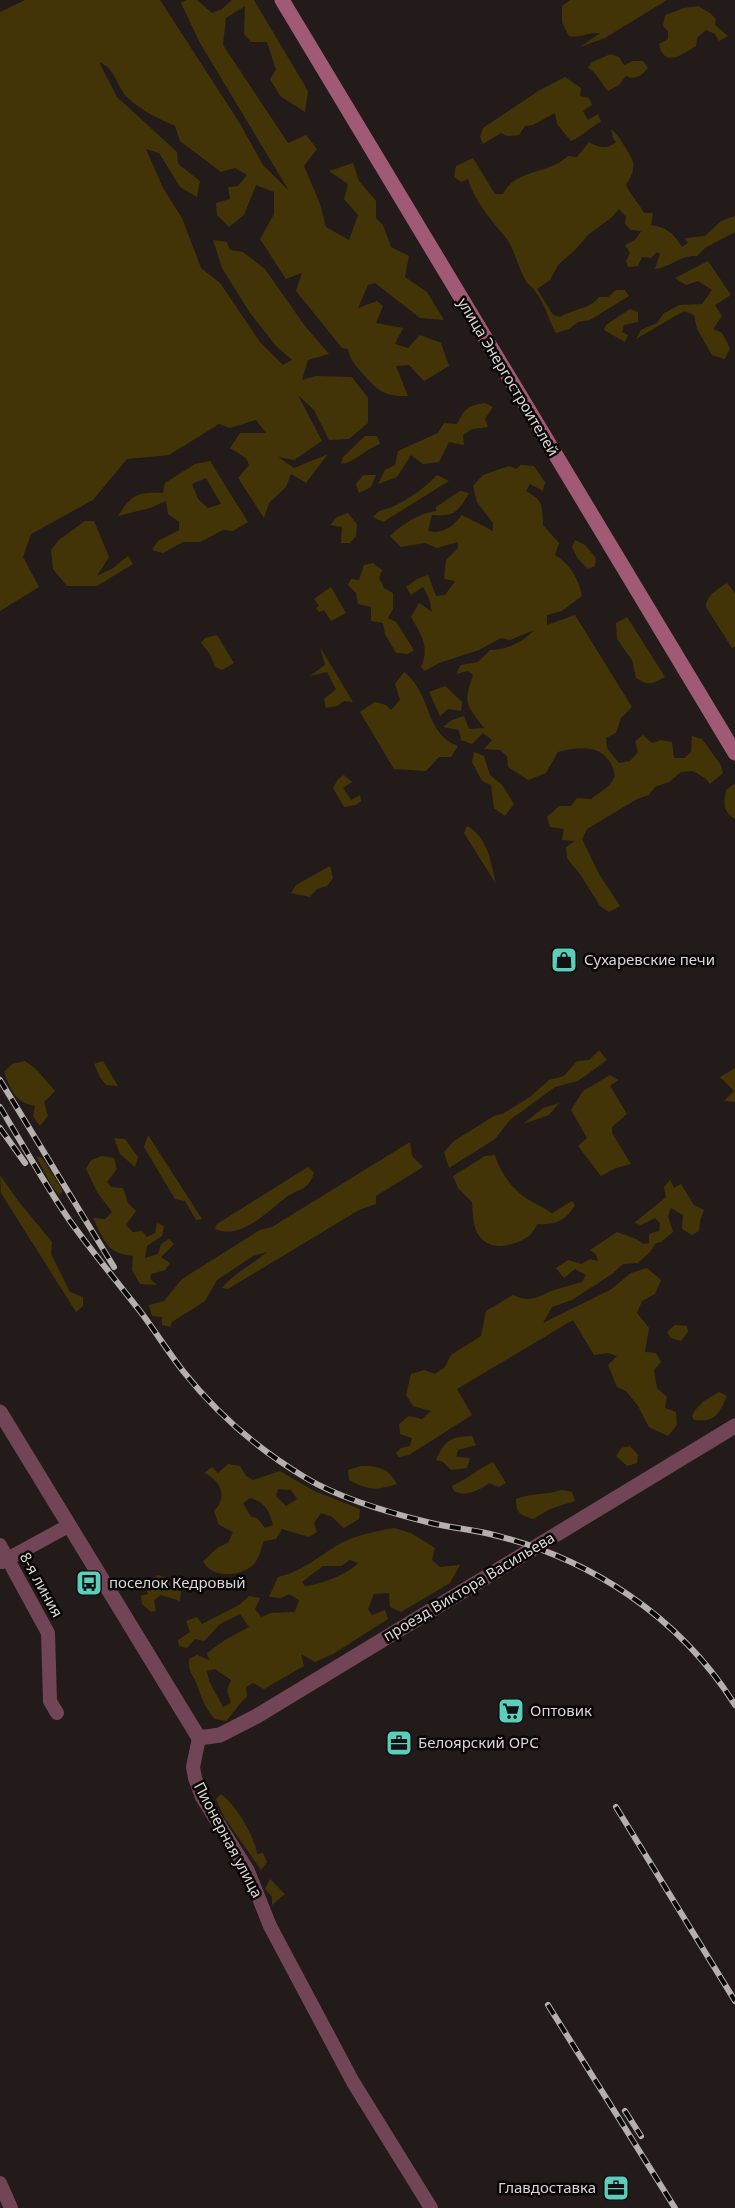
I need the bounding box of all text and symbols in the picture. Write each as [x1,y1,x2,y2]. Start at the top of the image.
street label: улица Энергостроителей [454,294,564,459]
shop icon: Сухаревские печи [549,945,579,975]
place label: Сухаревские печи [584,949,715,969]
street label: проезд Виктора Васильева [379,1527,558,1645]
street label: 8-я линия [16,1549,68,1621]
bus stop icon: поселок Кедровый [74,1568,104,1598]
place label: поселок Кедровый [109,1572,246,1592]
supermarket icon: Оптовик [496,1696,526,1726]
place label: Оптовик [530,1700,592,1720]
office icon: Белоярский ОРС [384,1728,414,1758]
place label: Белоярский ОРС [418,1732,539,1752]
street label: Пионерная улица [190,1778,268,1901]
office icon: Главдоставка [601,2173,631,2203]
place label: Главдоставка [498,2177,596,2197]

